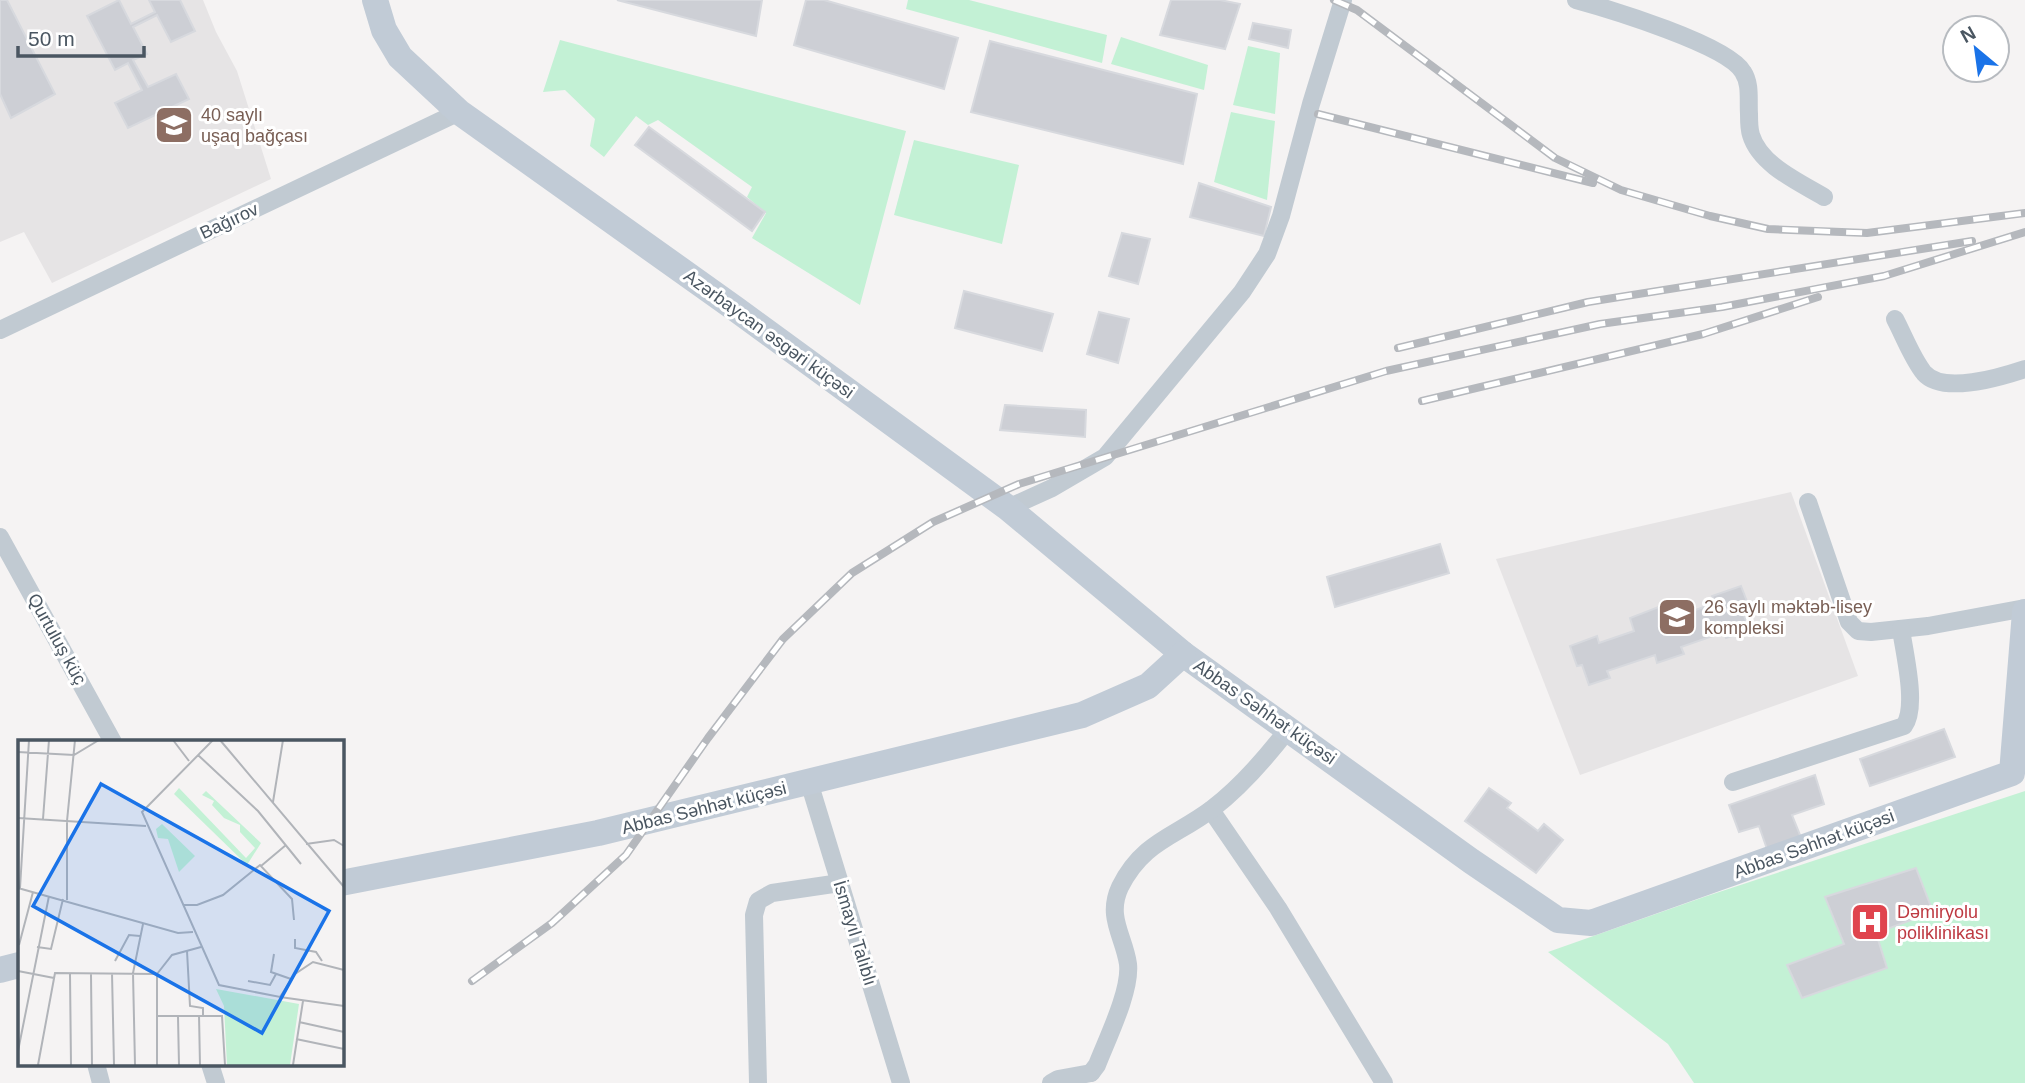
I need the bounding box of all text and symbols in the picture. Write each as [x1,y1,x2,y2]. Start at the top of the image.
scale bar [18,14,144,58]
north arrow [1941,14,2011,84]
text: N [1957,22,1979,47]
text: 50 m [28,27,75,50]
school or university icon: 40 saylı uşaq bağçası [153,104,195,146]
place label: 40 saylı uşaq bağçası [201,105,308,146]
street label: Bağırov [197,199,261,243]
street label: Azərbaycan əsgəri küçəsi [680,266,858,402]
street label: Qurtuluş küç [24,590,90,688]
school or university icon: 26 saylı məktəb-lisey kompleksi [1656,596,1698,638]
place label: 26 saylı məktəb-lisey kompleksi [1704,597,1872,638]
street label: Abbas Səhhət küçəsi [1190,655,1340,769]
inset map [18,740,343,1066]
street label: Abbas Səhhət küçəsi [620,778,788,838]
street label: Abbas Səhhət küçəsi [1731,806,1897,882]
street label: İsmayıl Talıblı [830,878,880,988]
hospital icon: Dəmiryolu poliklinikası [1849,901,1891,943]
place label: Dəmiryolu poliklinikası [1897,902,1989,943]

